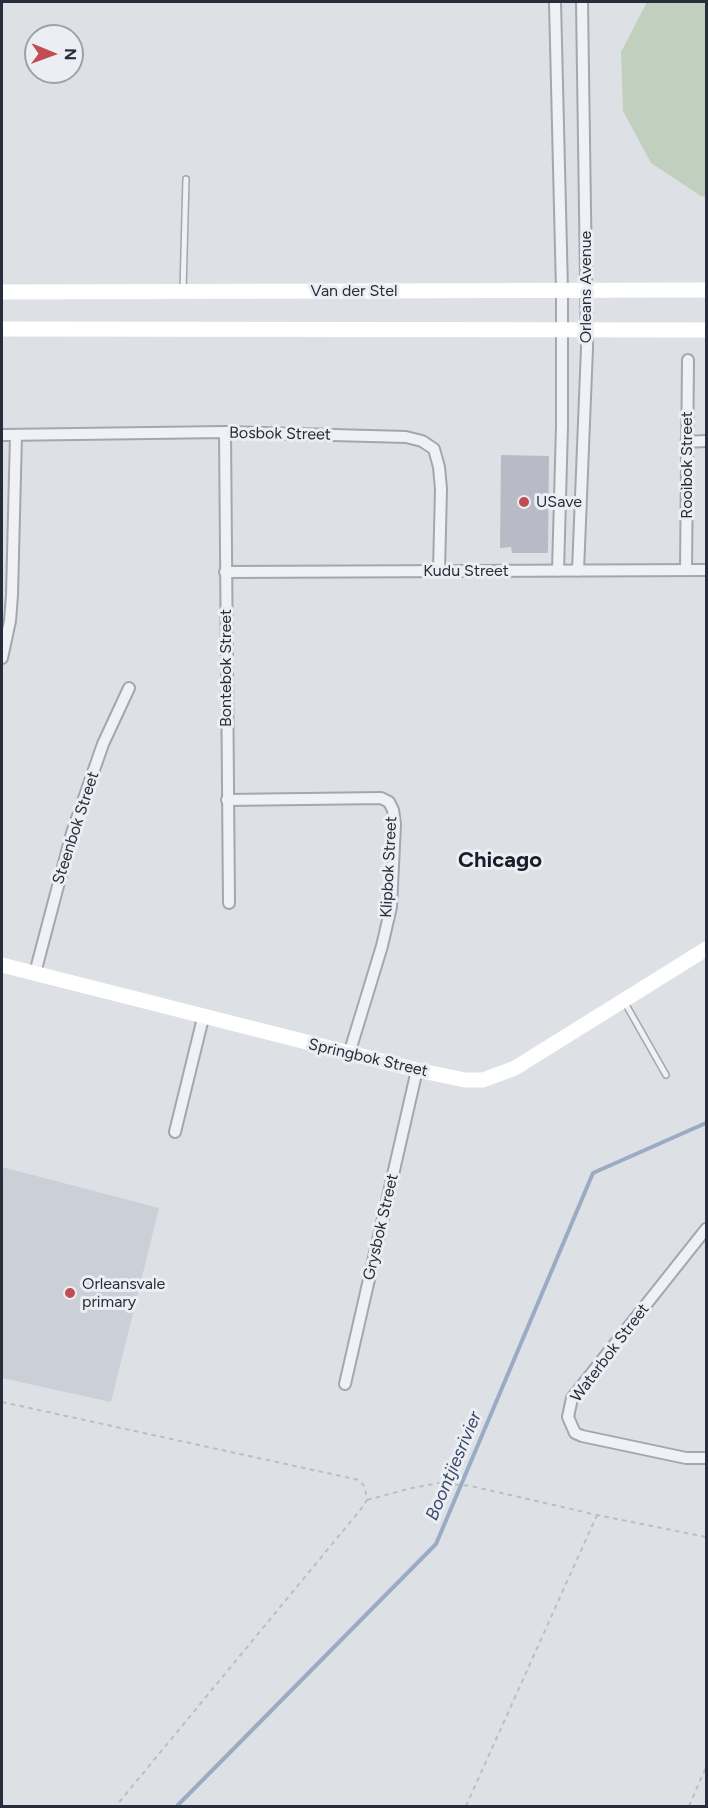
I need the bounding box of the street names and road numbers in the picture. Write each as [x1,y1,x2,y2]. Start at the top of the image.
street label: Orleans Avenue [576,231,596,343]
street label: Van der Stel [310,281,398,301]
street label: Rooibok Street [677,411,697,519]
street label: Bosbok Street [229,424,331,444]
street label: Kudu Street [423,561,509,581]
street label: Bontebok Street [216,609,236,727]
street label: Steenbok Street [49,769,103,887]
street label: Klipbok Street [377,816,401,918]
street label: Springbok Street [306,1035,430,1081]
street label: Grysbok Street [359,1172,403,1282]
street label: Waterbok Street [567,1300,653,1406]

